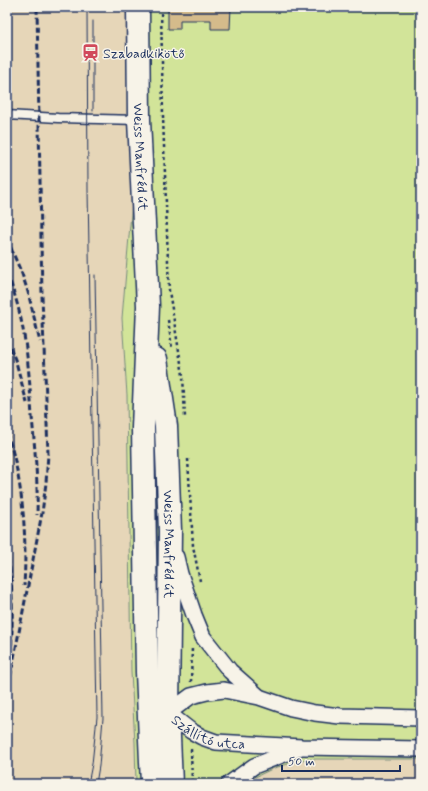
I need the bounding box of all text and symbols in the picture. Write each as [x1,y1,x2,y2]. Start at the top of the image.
station icon: Szabadkikötő [80,43,100,63]
place label: Szabadkikötő [103,45,185,63]
street label: Weiss Manfréd út [129,103,151,212]
street label: Weiss Manfréd út [158,490,178,599]
street label: Szállító utca [168,711,246,754]
scale bar [282,747,400,773]
text: 50 m [288,754,315,770]

